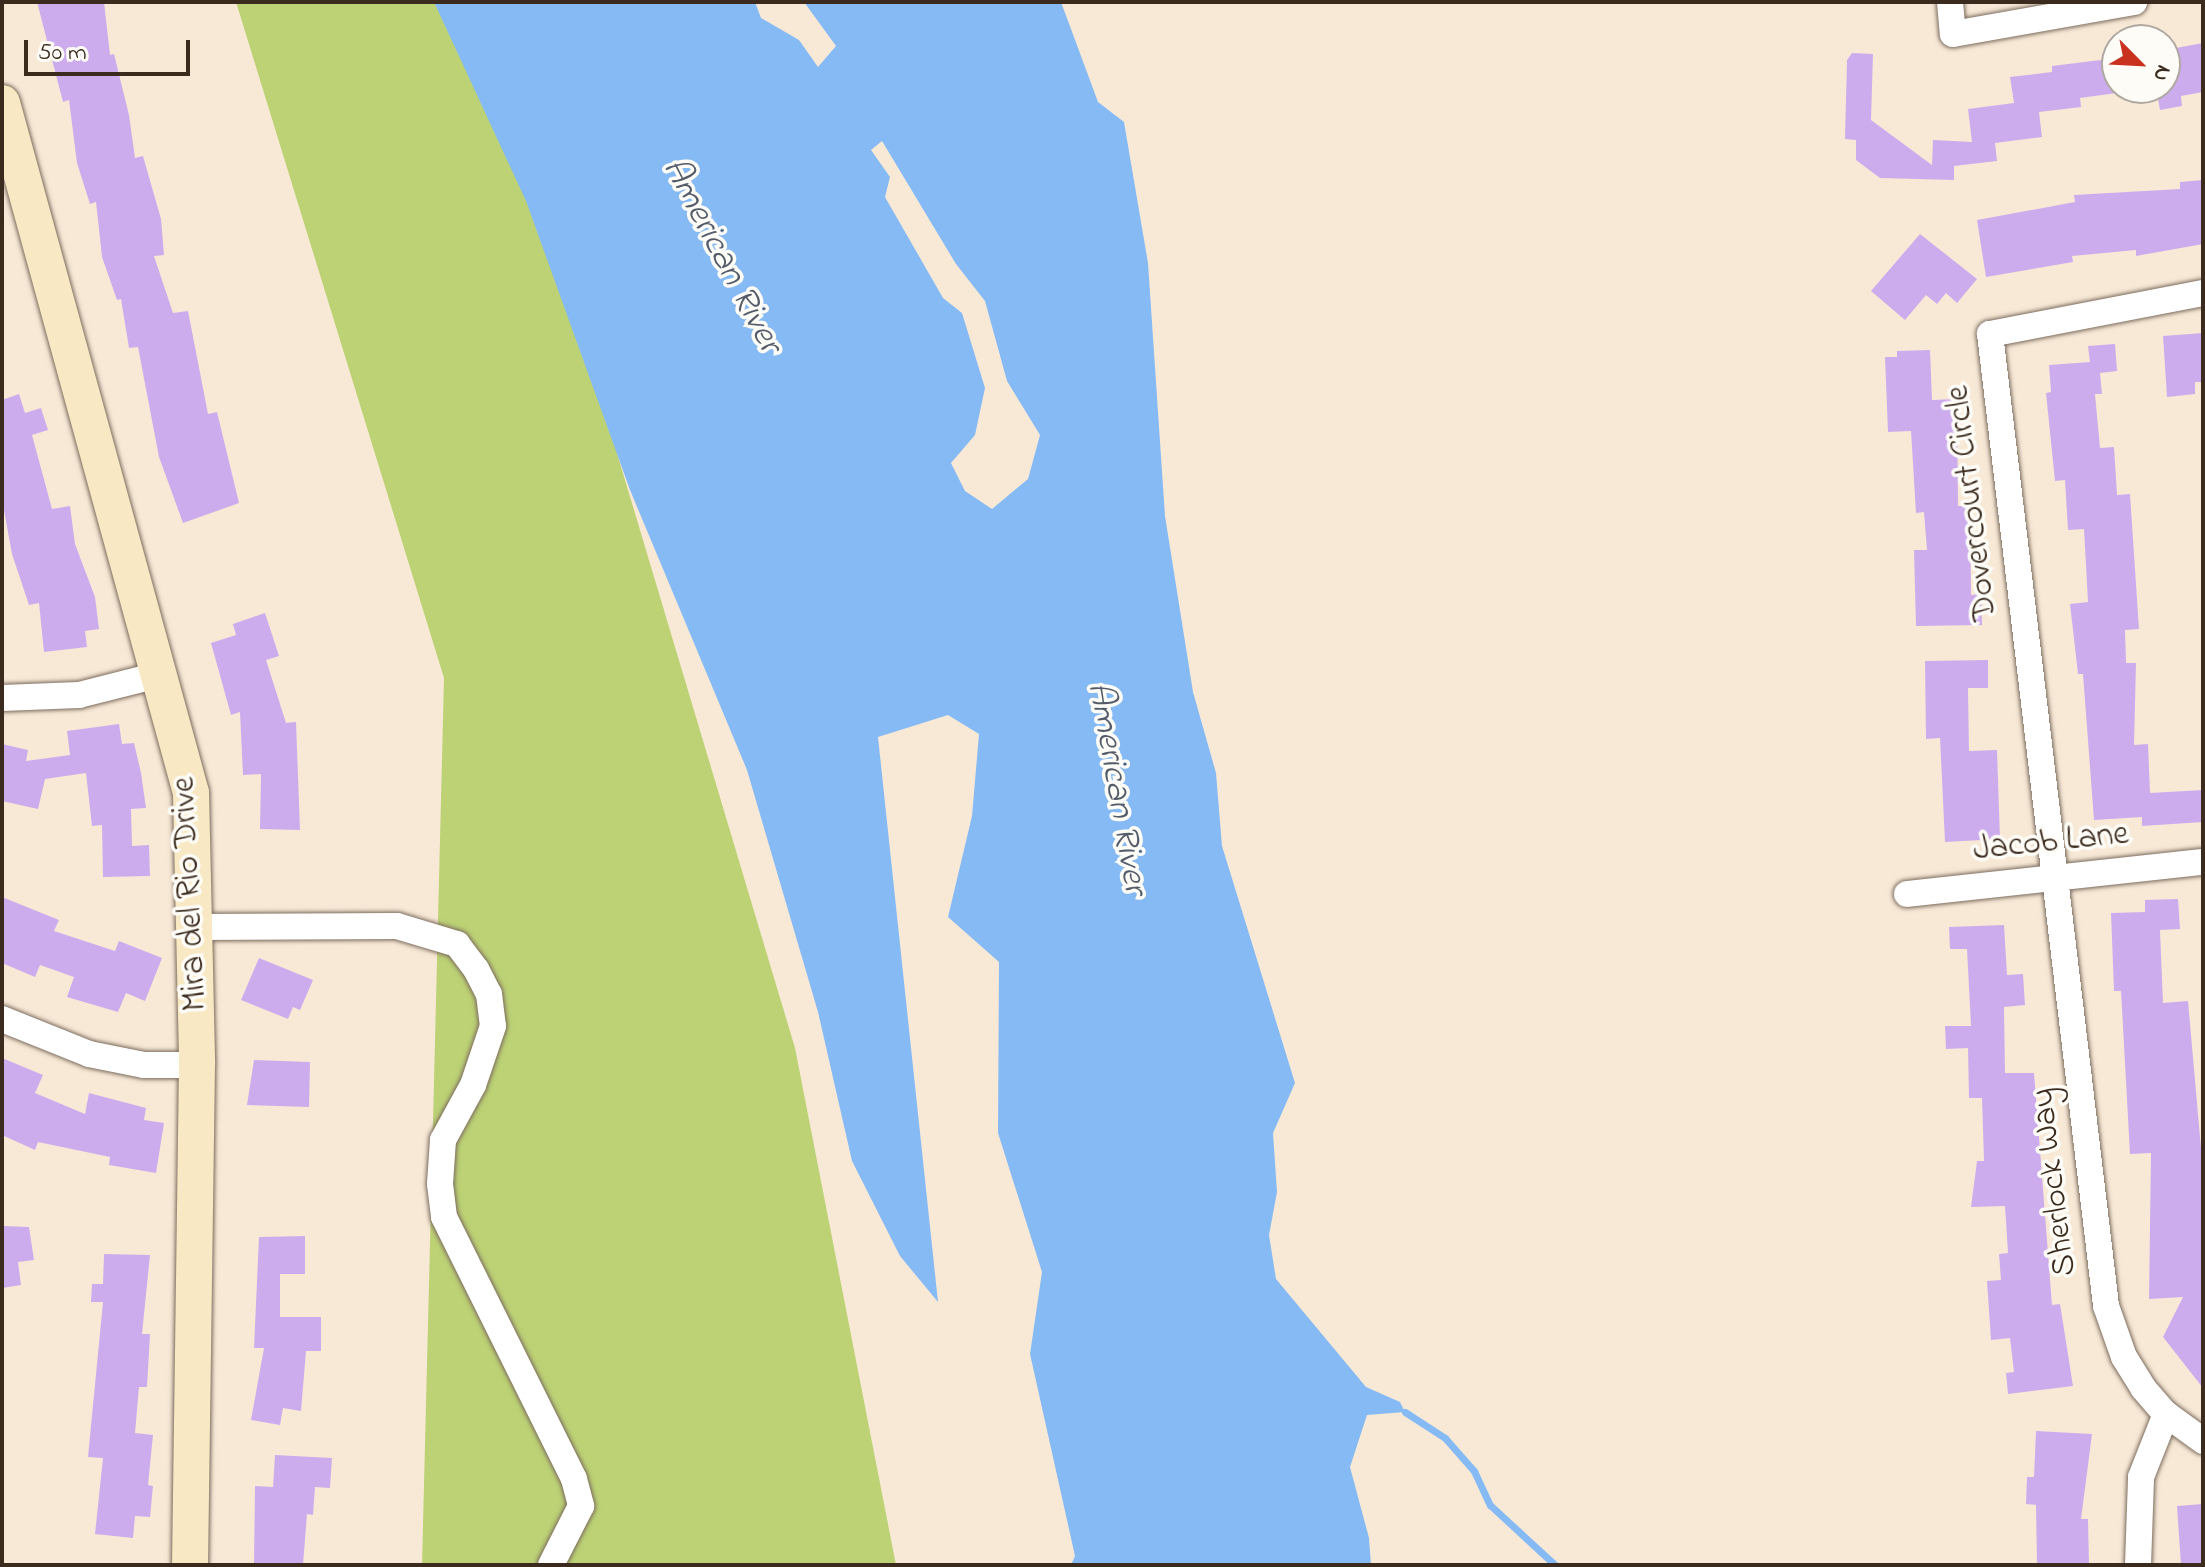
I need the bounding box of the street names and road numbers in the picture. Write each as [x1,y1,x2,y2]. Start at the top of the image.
street label: Dovercourt Circle [1938,383,2008,623]
street label: Mira del Rio Drive [164,776,218,1012]
street label: Jacob Lane [1971,815,2131,871]
street label: Sherlock Way [2023,1086,2087,1278]

